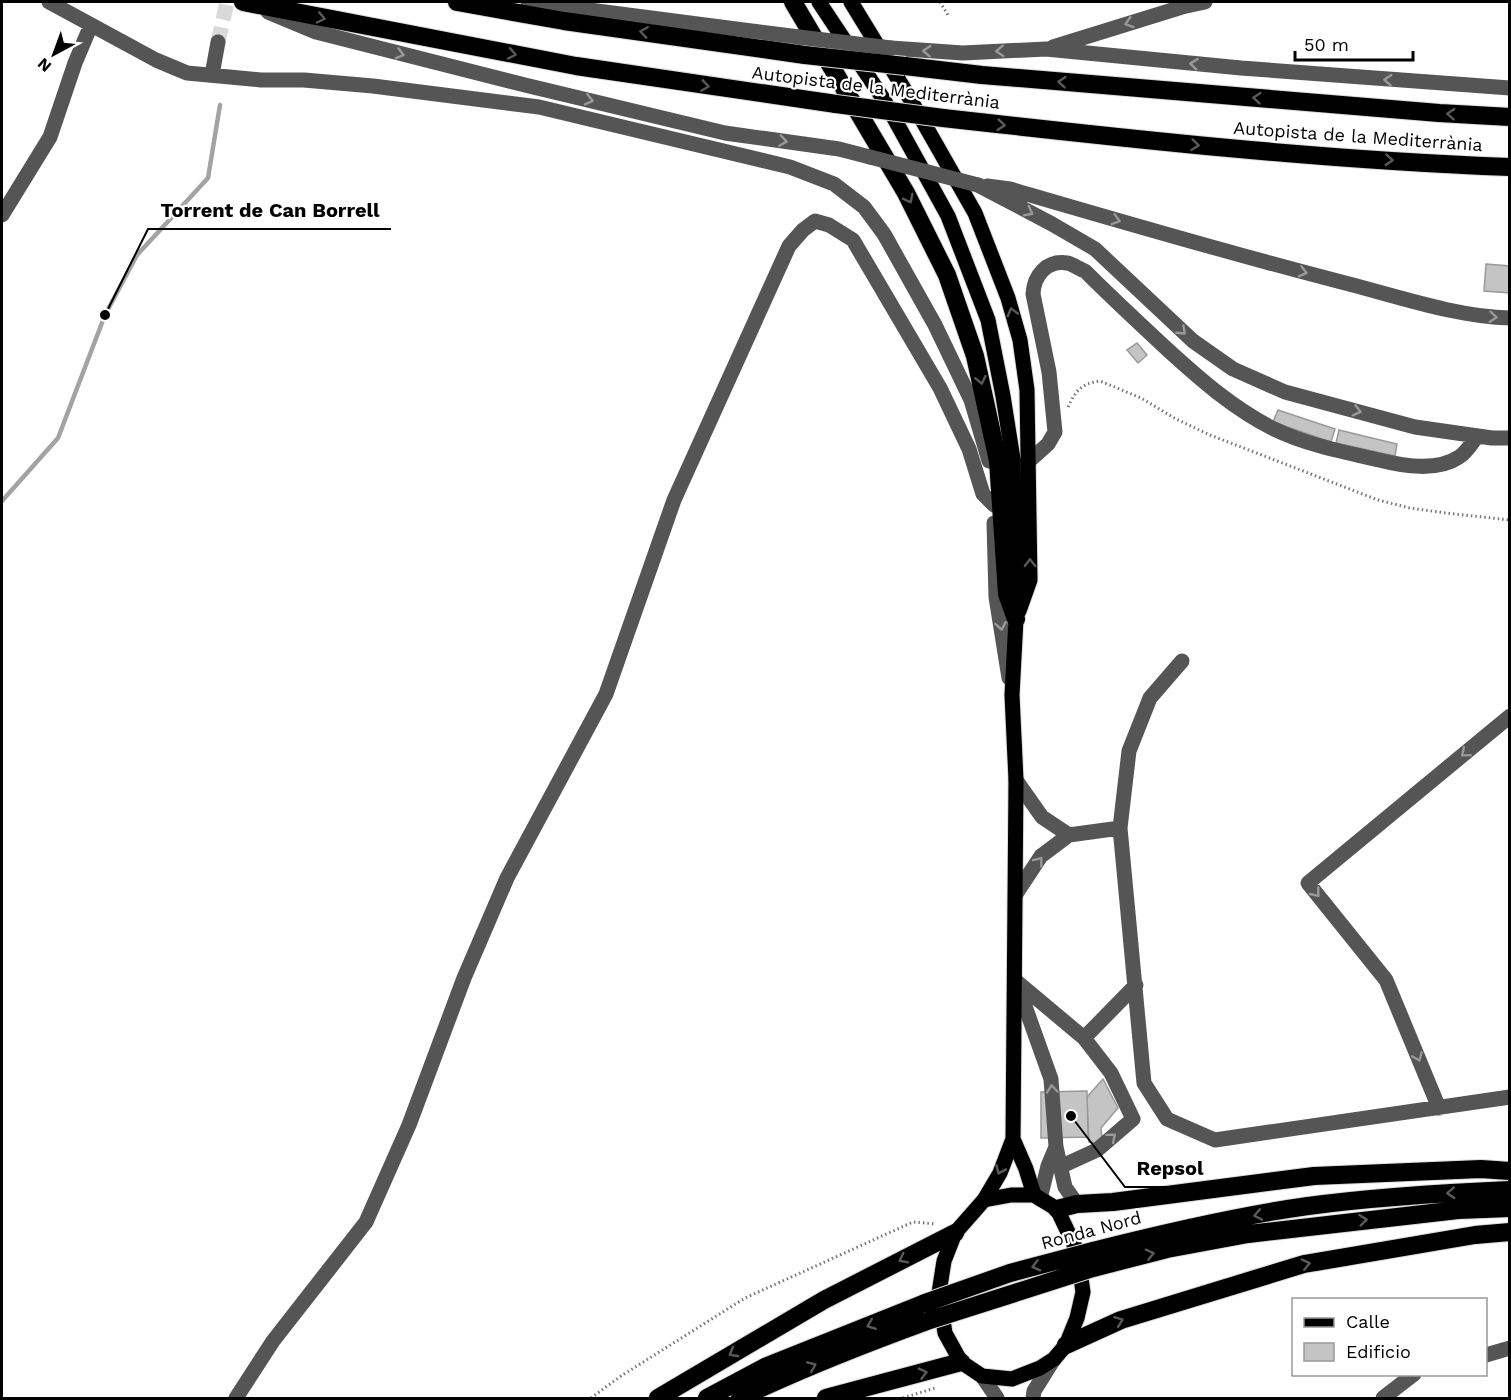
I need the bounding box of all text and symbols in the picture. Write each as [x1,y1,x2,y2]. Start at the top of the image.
one-way arrow [316,10,326,23]
one-way arrow [1124,16,1135,28]
north arrow [24,24,84,84]
scale bar [1295,24,1414,62]
one-way arrow [639,26,648,38]
text: 50 m [1304,34,1349,55]
one-way arrow [922,44,931,57]
one-way arrow [995,44,1004,57]
one-way arrow [395,46,405,59]
one-way arrow [507,47,517,60]
text: N [34,54,55,76]
one-way arrow [1189,58,1198,71]
street label: Autopista de la Mediterrània [751,61,1001,113]
one-way arrow [1384,73,1393,86]
one-way arrow [1058,76,1067,89]
one-way arrow [700,80,709,92]
one-way arrow [1252,92,1261,105]
one-way arrow [584,93,594,106]
one-way arrow [1447,108,1456,121]
street label: Autopista de la Mediterrània [1233,117,1483,155]
one-way arrow [997,118,1006,131]
one-way arrow [778,135,787,147]
one-way arrow [1191,138,1200,151]
one-way arrow [1385,154,1394,167]
callout: Torrent de Can Borrell [148,191,391,229]
one-way arrow [902,193,913,204]
text: Torrent de Can Borrell [160,198,380,222]
one-way arrow [1023,205,1034,216]
one-way arrow [1110,213,1120,225]
one-way arrow [1298,265,1308,278]
one-way arrow [1007,307,1020,317]
one-way arrow [1488,310,1498,323]
one-way arrow [1176,324,1186,335]
one-way arrow [973,375,986,385]
one-way arrow [1352,404,1362,417]
one-way arrow [1024,559,1036,568]
one-way arrow [994,621,1007,631]
one-way arrow [1460,746,1471,757]
one-way arrow [1031,857,1042,868]
one-way arrow [1308,886,1319,897]
one-way arrow [1411,1051,1423,1062]
one-way arrow [1046,1084,1059,1094]
one-way arrow [1105,1133,1116,1144]
callout: Repsol [1125,1149,1216,1187]
text: Repsol [1137,1156,1204,1180]
one-way arrow [996,1164,1008,1175]
one-way arrow [1447,1186,1456,1199]
street label: Ronda Nord [1039,1207,1143,1253]
one-way arrow [1253,1208,1263,1221]
one-way arrow [1358,1214,1368,1227]
one-way arrow [1145,1248,1155,1261]
one-way arrow [899,1252,910,1263]
one-way arrow [1300,1258,1310,1271]
one-way arrow [1032,1259,1042,1271]
legend [1292,1298,1487,1376]
text: Calle [1346,1311,1390,1332]
one-way arrow [1113,1316,1124,1328]
one-way arrow [866,1318,877,1330]
text: Edificio [1346,1341,1411,1362]
one-way arrow [728,1346,739,1357]
one-way arrow [806,1361,817,1373]
one-way arrow [918,1367,928,1380]

